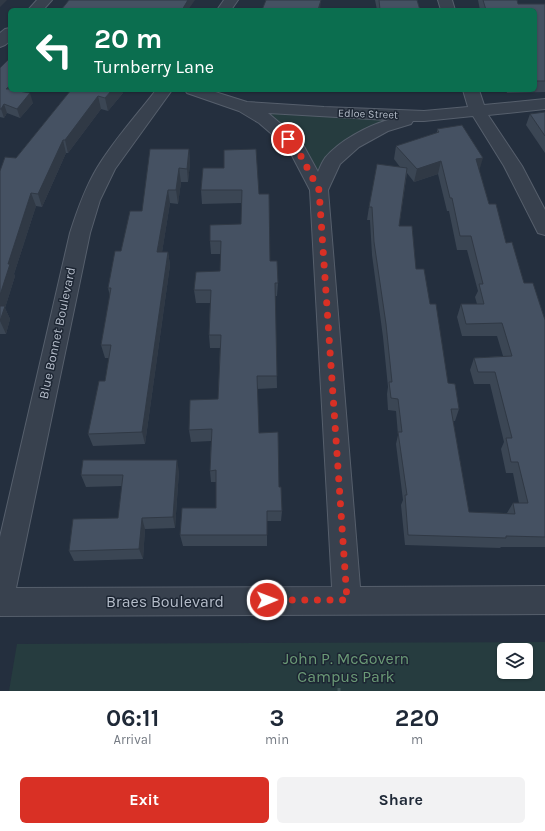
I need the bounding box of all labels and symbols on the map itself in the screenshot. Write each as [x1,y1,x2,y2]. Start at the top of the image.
street label: Edloe Street [338,106,398,122]
pin [271,122,305,156]
street label: Blue Bonnet Boulevard [36,266,78,400]
position arrow [246,579,288,621]
street label: Braes Boulevard [106,592,224,611]
park label: John P. McGovern Campus Park [283,649,409,686]

